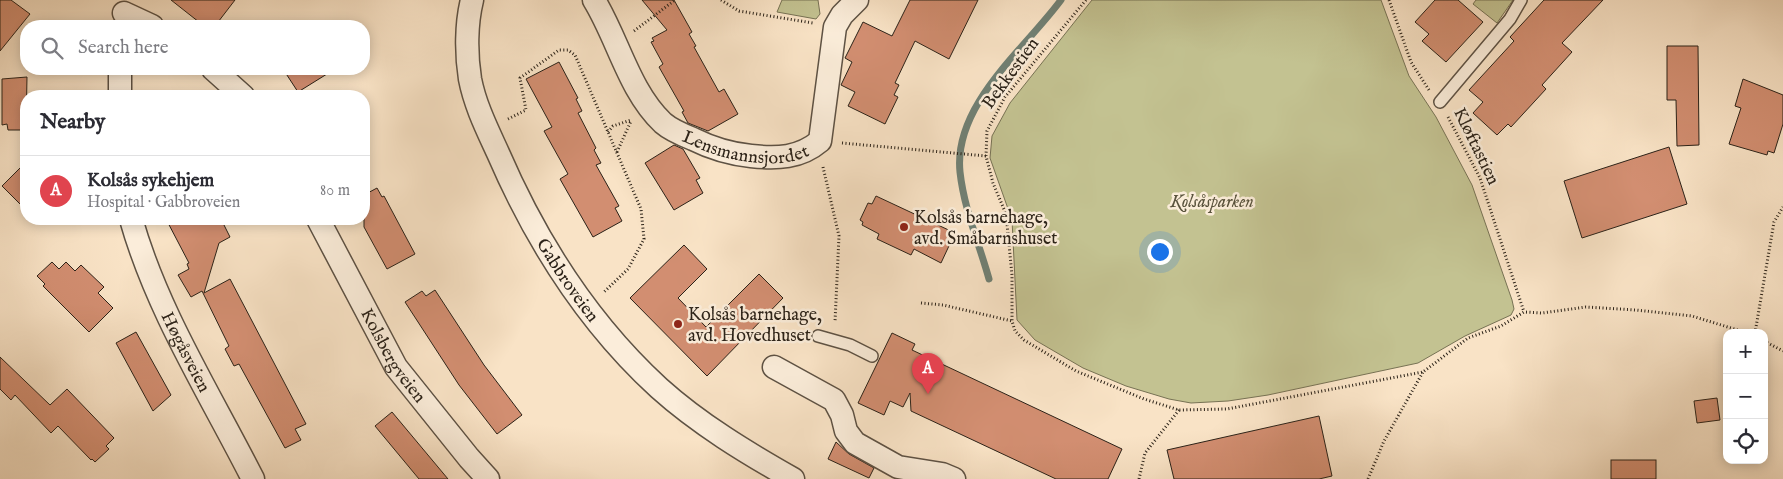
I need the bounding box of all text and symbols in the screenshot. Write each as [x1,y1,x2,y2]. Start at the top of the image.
search box [20,20,370,75]
street label: Bekkestien [978,33,1045,114]
icon: search [38,34,66,62]
text: Search here [78,36,169,60]
street label: Kløftastien [1447,104,1504,189]
text: Nearby [40,109,105,136]
street label: Lensmannsjordet [679,126,813,170]
text: Kolsås sykehjem [87,169,214,193]
text: A [51,181,61,201]
text: 80 m [320,181,350,201]
park label: Kolsåsparken [1169,191,1254,214]
text: Hospital · Gabbroveien [87,193,240,213]
place label: Kolsås barnehage, avd. Småbarnshuset [914,207,1057,251]
marker: Kolsås barnehage, avd. Småbarnshuset [898,221,910,233]
street label: Gabbroveien [530,235,604,328]
your location [1147,239,1173,265]
place label: Kolsås barnehage, avd. Hovedhuset [688,304,822,348]
street label: Kolsbergveien [354,305,431,408]
street label: Høgåsveien [155,308,215,397]
marker: Kolsås barnehage, avd. Hovedhuset [672,318,684,330]
map controls [1723,329,1768,464]
button: + [1723,329,1768,374]
pin: A [912,353,944,394]
button: − [1723,374,1768,419]
button: locate [1723,419,1768,464]

